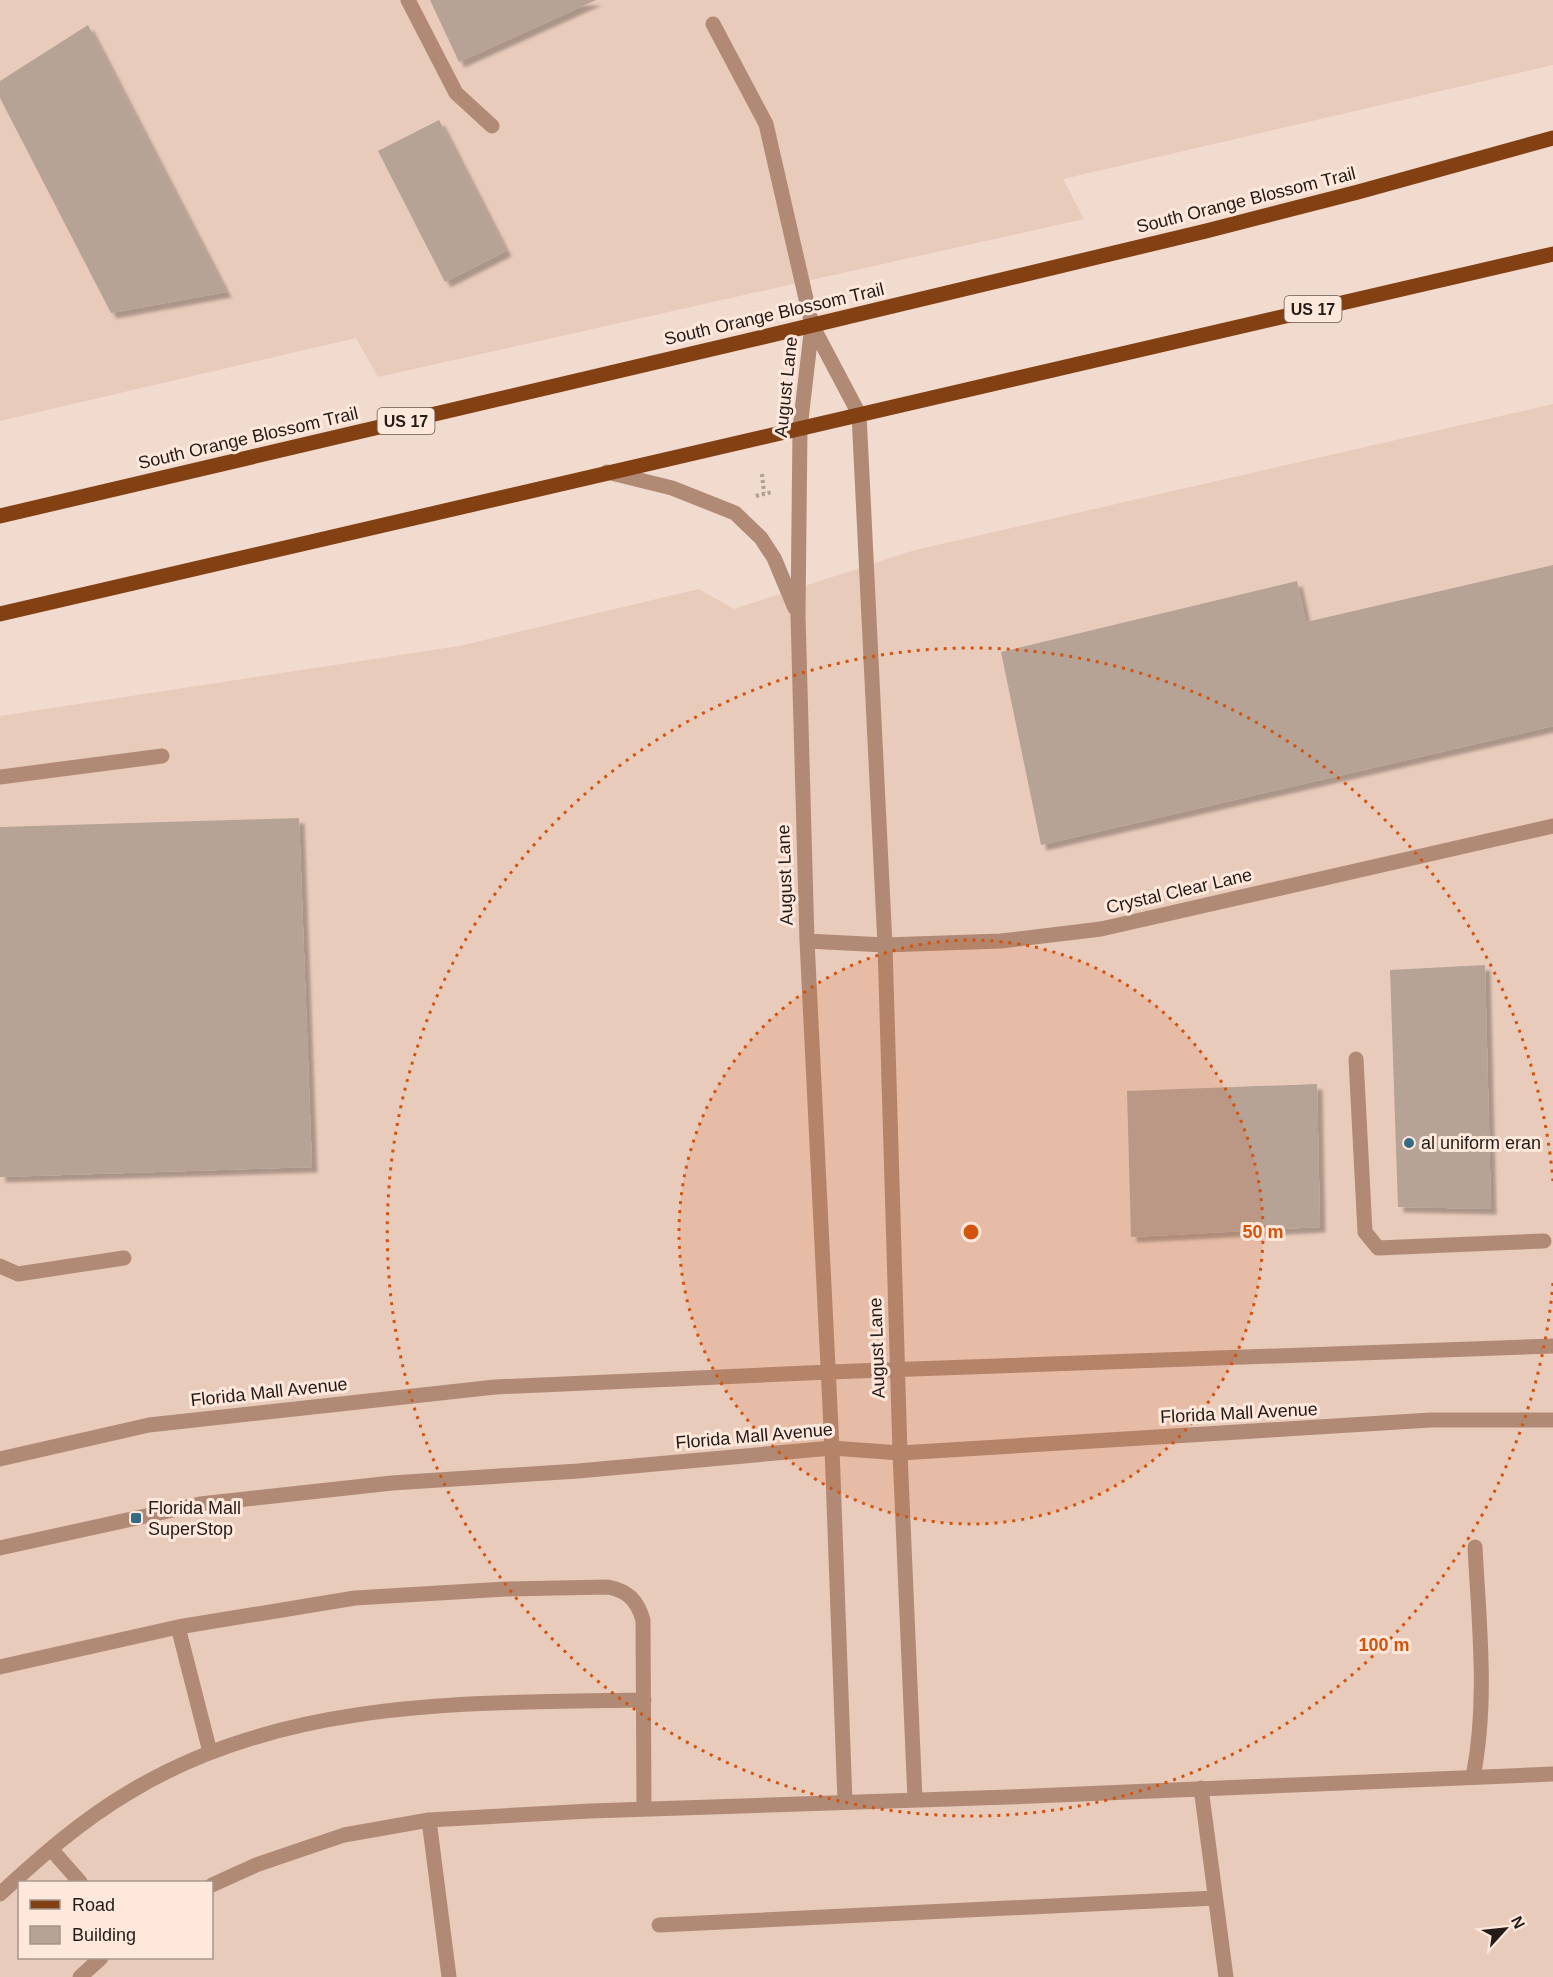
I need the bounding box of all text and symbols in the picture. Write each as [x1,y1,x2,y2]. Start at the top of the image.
street label: South Orange Blossom Trail [1134,163,1358,237]
street label: South Orange Blossom Trail [662,279,886,349]
road number: US 17 [1284,296,1342,322]
street label: August Lane [771,336,801,438]
street label: South Orange Blossom Trail [136,403,360,473]
road number: US 17 [378,408,434,434]
street label: August Lane [773,824,797,926]
street label: Crystal Clear Lane [1104,864,1254,918]
place label: al uniform eran [1421,1133,1541,1153]
marker: al uniform eran [1402,1136,1416,1150]
centre of rings [961,1222,981,1242]
text: 50 m [1242,1222,1284,1242]
street label: August Lane [865,1297,889,1399]
street label: Florida Mall Avenue [190,1374,348,1410]
street label: Florida Mall Avenue [1160,1399,1318,1427]
street label: Florida Mall Avenue [675,1419,833,1453]
place label: Florida Mall SuperStop [148,1498,241,1539]
marker: Florida Mall SuperStop [129,1511,143,1525]
text: 100 m [1358,1635,1410,1655]
legend [18,1881,213,1959]
text: Road [72,1895,115,1915]
north arrow [1475,1899,1535,1959]
text: N [1508,1913,1528,1931]
text: Building [72,1925,136,1945]

